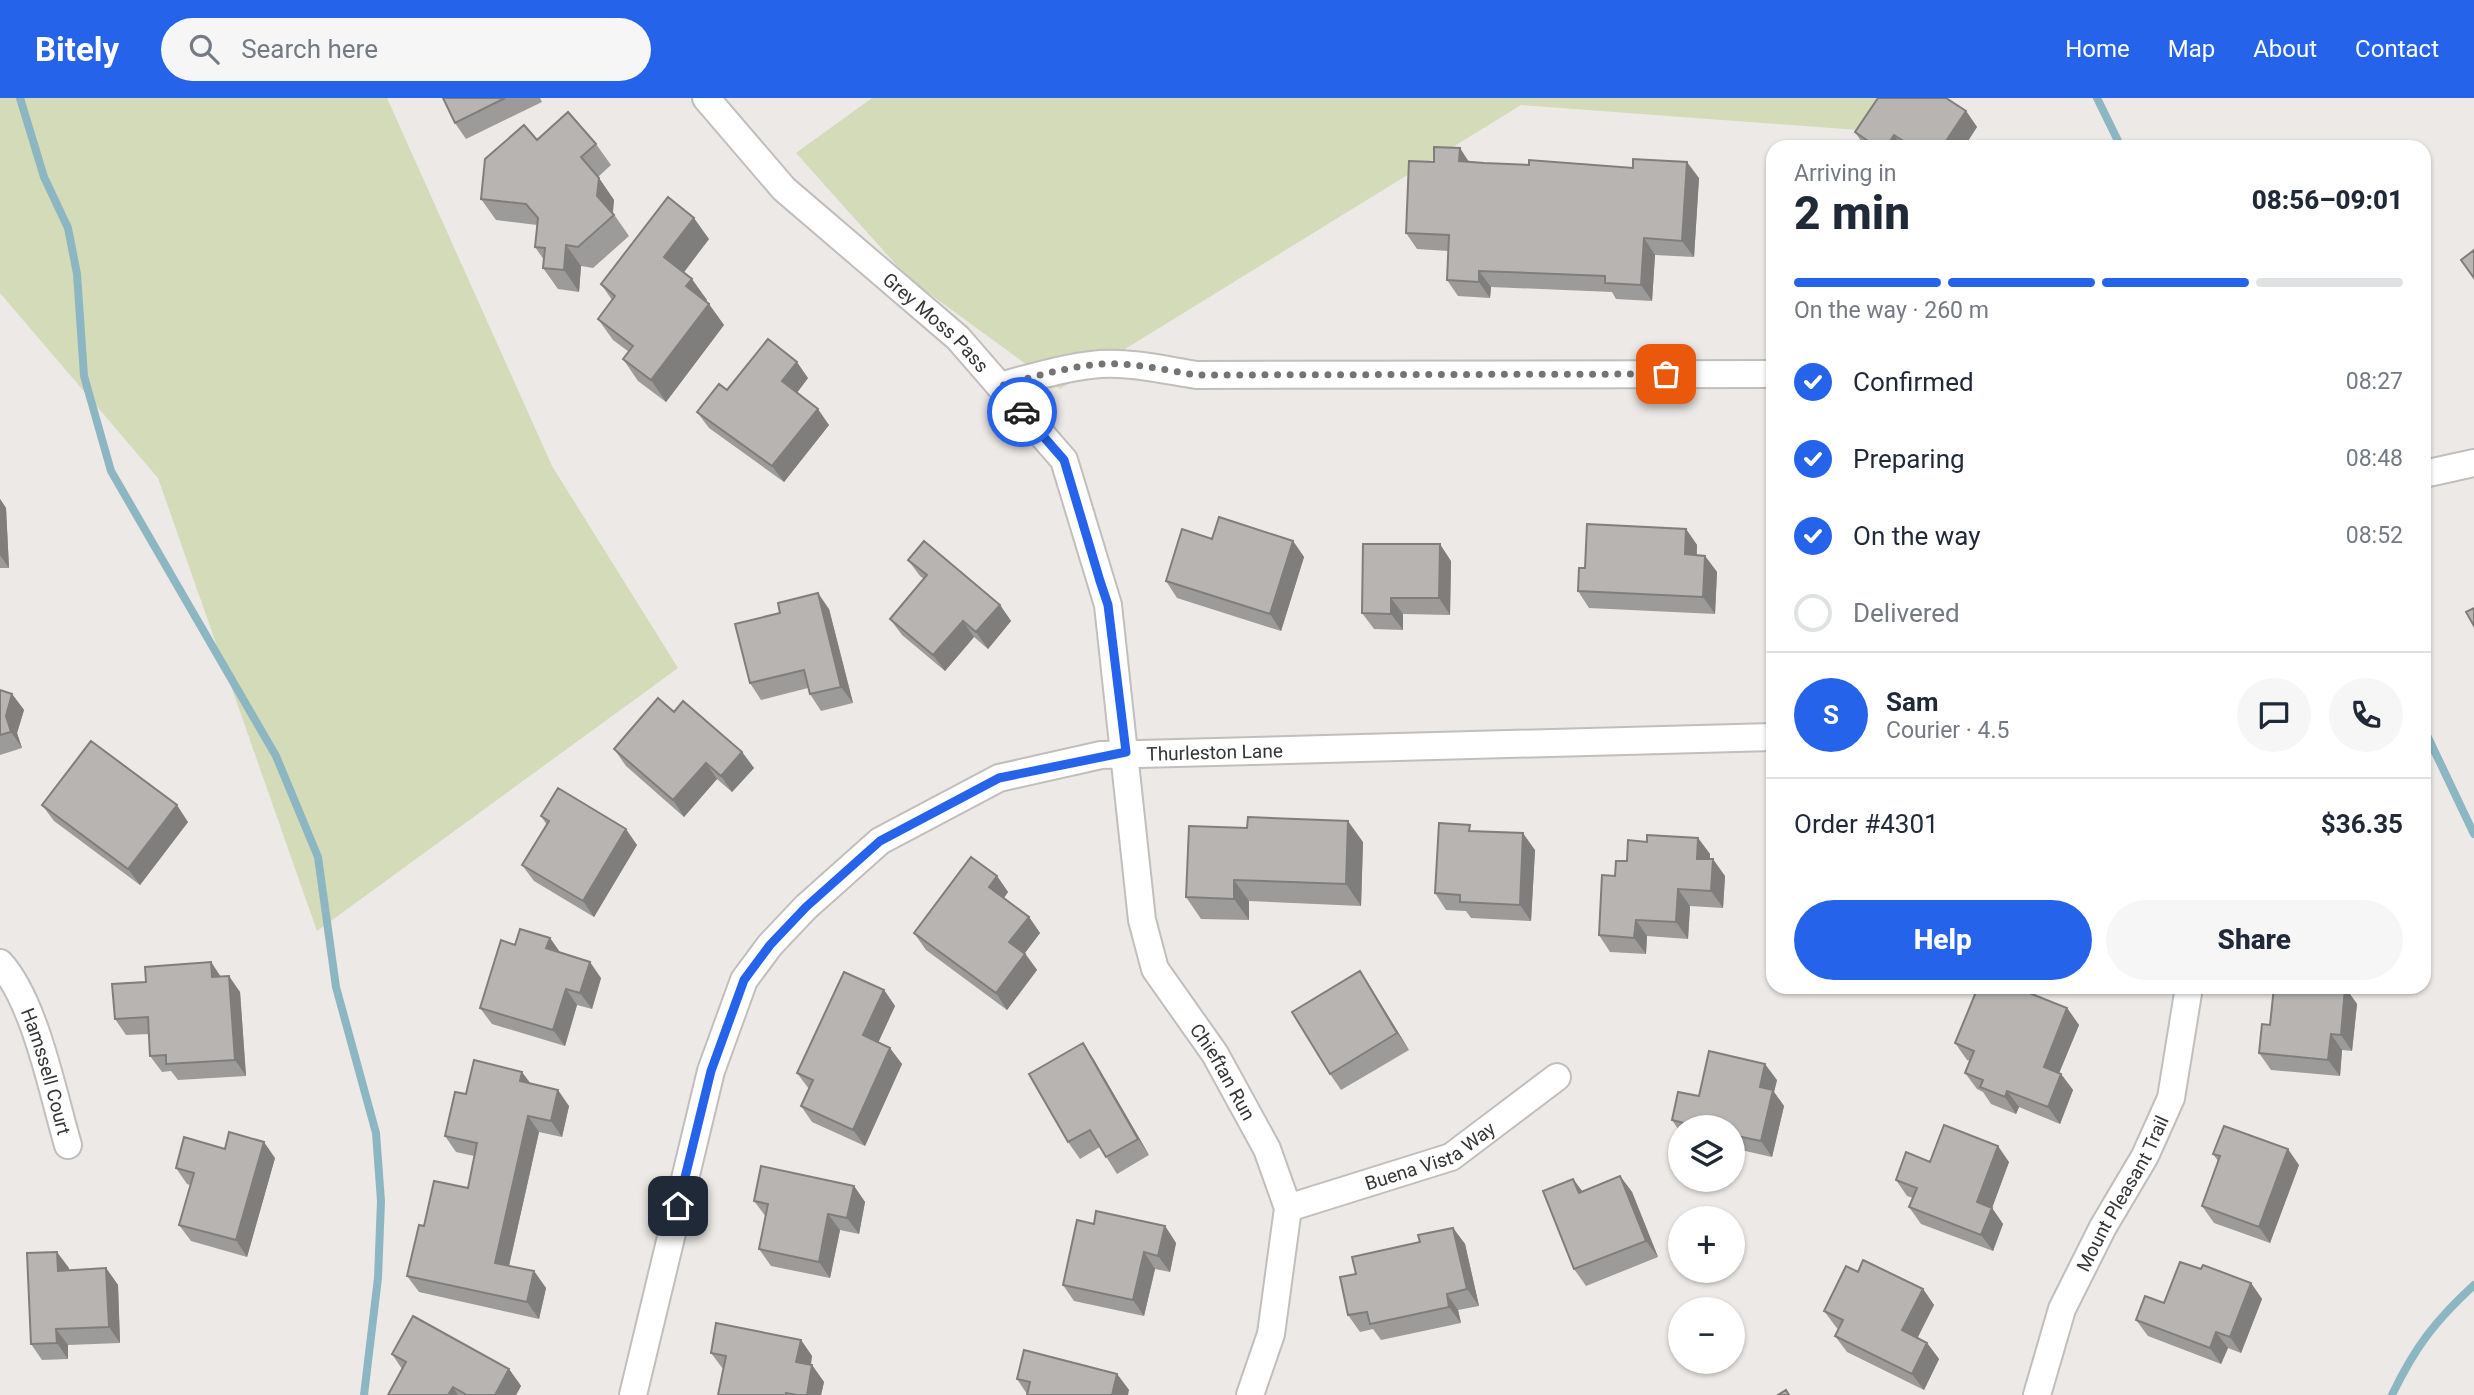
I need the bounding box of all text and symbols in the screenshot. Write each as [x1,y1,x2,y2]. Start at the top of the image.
search box [161,18,651,81]
text: Bitely [35,30,119,69]
icon: search [185,30,223,68]
text: Search here [241,34,378,64]
text: Home [2065,35,2130,63]
text: Map [2168,35,2215,63]
text: About [2253,35,2317,63]
text: Contact [2355,35,2439,63]
text: Arriving in [1794,160,1897,187]
text: 08:56–09:01 [2252,185,2403,215]
text: 2 min [1794,186,1910,240]
street label: Grey Moss Pass [878,267,994,377]
text: On the way · 260 m [1794,297,1989,324]
pin [1636,344,1696,404]
icon: bag [1647,355,1685,393]
icon: check [1794,363,1832,401]
text: Confirmed [1853,367,1974,397]
text: 08:27 [2346,368,2403,395]
courier [987,377,1057,447]
icon: car [1003,393,1041,431]
icon: check [1794,440,1832,478]
text: Preparing [1853,444,1965,474]
text: 08:48 [2346,445,2403,472]
icon: check [1794,517,1832,555]
text: On the way [1853,521,1981,551]
text: 08:52 [2346,522,2403,549]
text: Delivered [1853,598,1960,628]
button: chat [2237,678,2311,752]
button: phone [2329,678,2403,752]
text: Sam [1886,687,1938,717]
text: S [1823,700,1839,730]
text: Courier · 4.5 [1886,717,2009,744]
street label: Thurleston Lane [1146,739,1283,765]
text: Order #4301 [1794,809,1939,839]
text: $36.35 [2321,809,2403,839]
button: Help [1794,900,2092,980]
button: Share [2106,900,2403,980]
street label: Hamssell Court [16,1004,76,1137]
street label: Chieftan Run [1185,1019,1260,1124]
street label: Mount Pleasant Trail [2071,1112,2173,1275]
map controls [1668,1115,1745,1374]
button: layers [1668,1115,1745,1192]
street label: Buena Vista Way [1362,1117,1499,1195]
pin [648,1176,708,1236]
icon: home [659,1187,697,1225]
button: + [1668,1206,1745,1283]
button: − [1668,1297,1745,1374]

